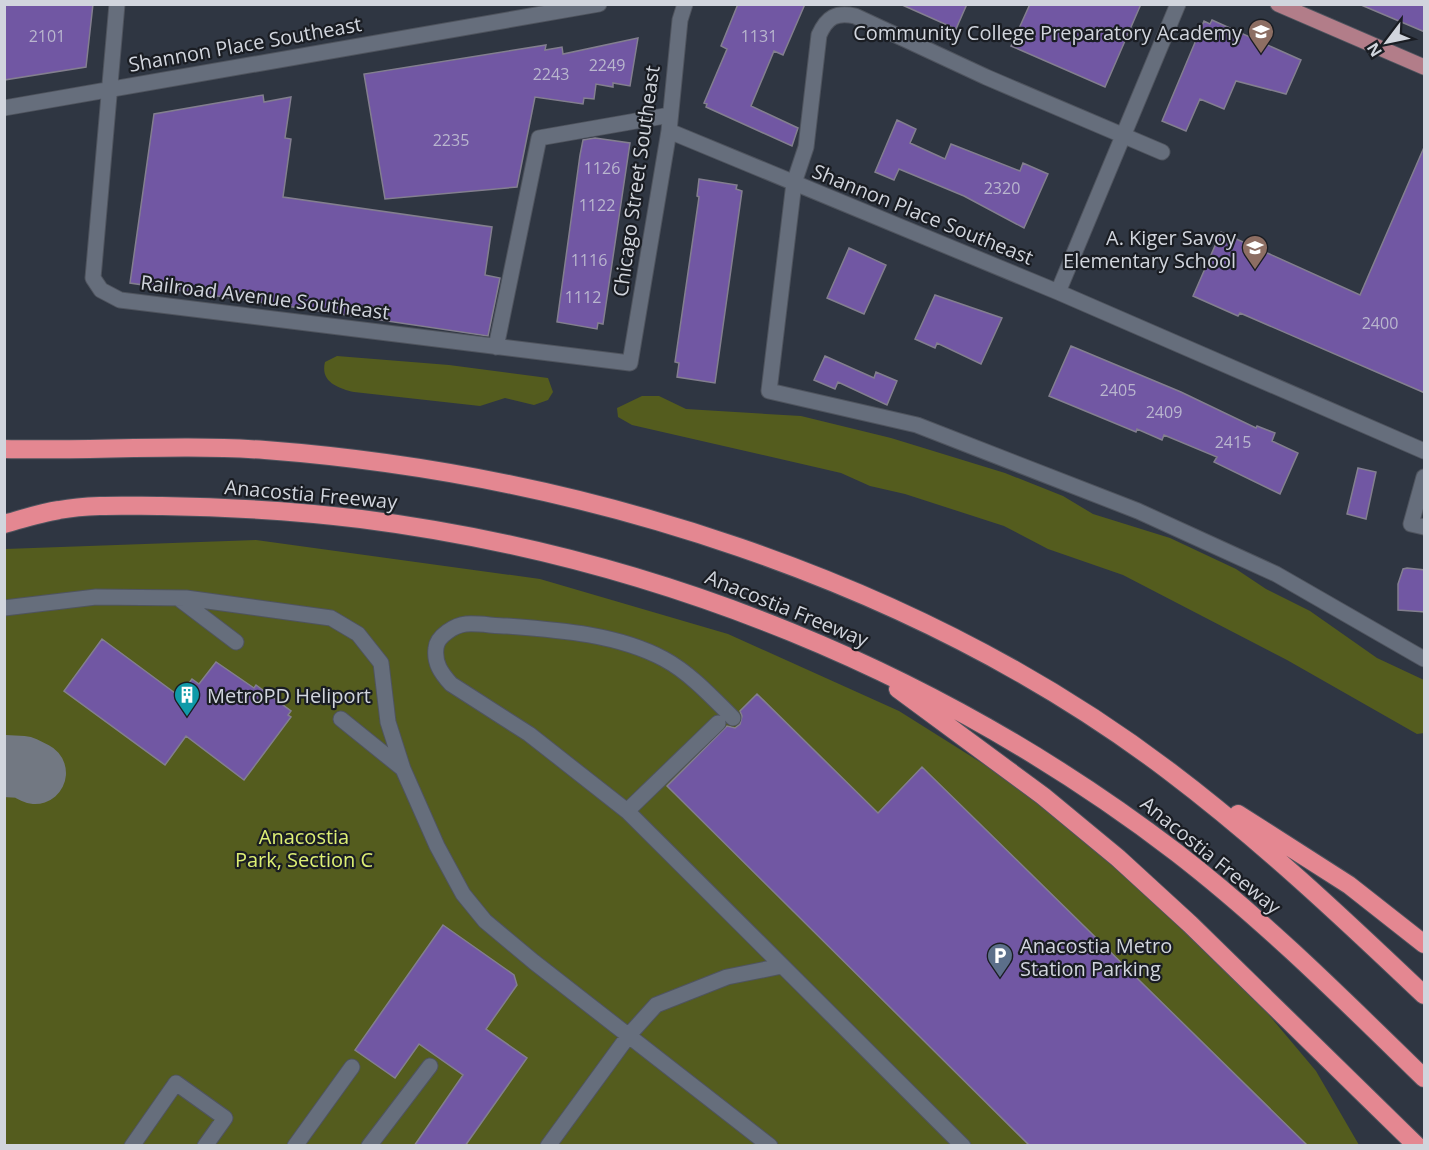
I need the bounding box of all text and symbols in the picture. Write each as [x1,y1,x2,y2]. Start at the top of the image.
street label: Shannon Place Southeast [126,10,364,78]
north arrow [1357,12,1417,72]
school or university icon: Community College Preparatory Academy [1246,17,1276,55]
place label: Community College Preparatory Academy [853,19,1243,46]
house number: 2101 [29,25,65,47]
house number: 1131 [741,25,777,47]
text: N [1362,39,1387,61]
house number: 2249 [589,54,625,76]
house number: 2243 [533,63,569,85]
street label: Chicago Street Southeast [606,64,666,298]
house number: 2235 [433,129,469,151]
house number: 1126 [584,157,620,179]
street label: Shannon Place Southeast [808,157,1038,271]
house number: 2320 [984,177,1020,199]
house number: 1122 [579,194,615,216]
place label: A. Kiger Savoy Elementary School [1063,224,1237,274]
school or university icon: A. Kiger Savoy Elementary School [1240,233,1270,271]
house number: 1116 [571,249,607,271]
street label: Railroad Avenue Southeast [139,268,391,326]
house number: 1112 [565,286,601,308]
house number: 2400 [1362,312,1398,334]
house number: 2405 [1100,379,1136,401]
house number: 2409 [1146,401,1182,423]
house number: 2415 [1215,431,1251,453]
street label: Anacostia Freeway [224,473,399,515]
street label: Anacostia Freeway [702,563,873,653]
building icon: MetroPD Heliport [172,680,202,718]
place label: MetroPD Heliport [207,682,371,709]
street label: Anacostia Freeway [1135,790,1288,921]
park label: Anacostia Park, Section C [235,823,373,873]
place label: Anacostia Metro Station Parking [1020,932,1172,982]
parking icon: Anacostia Metro Station Parking [985,941,1015,979]

